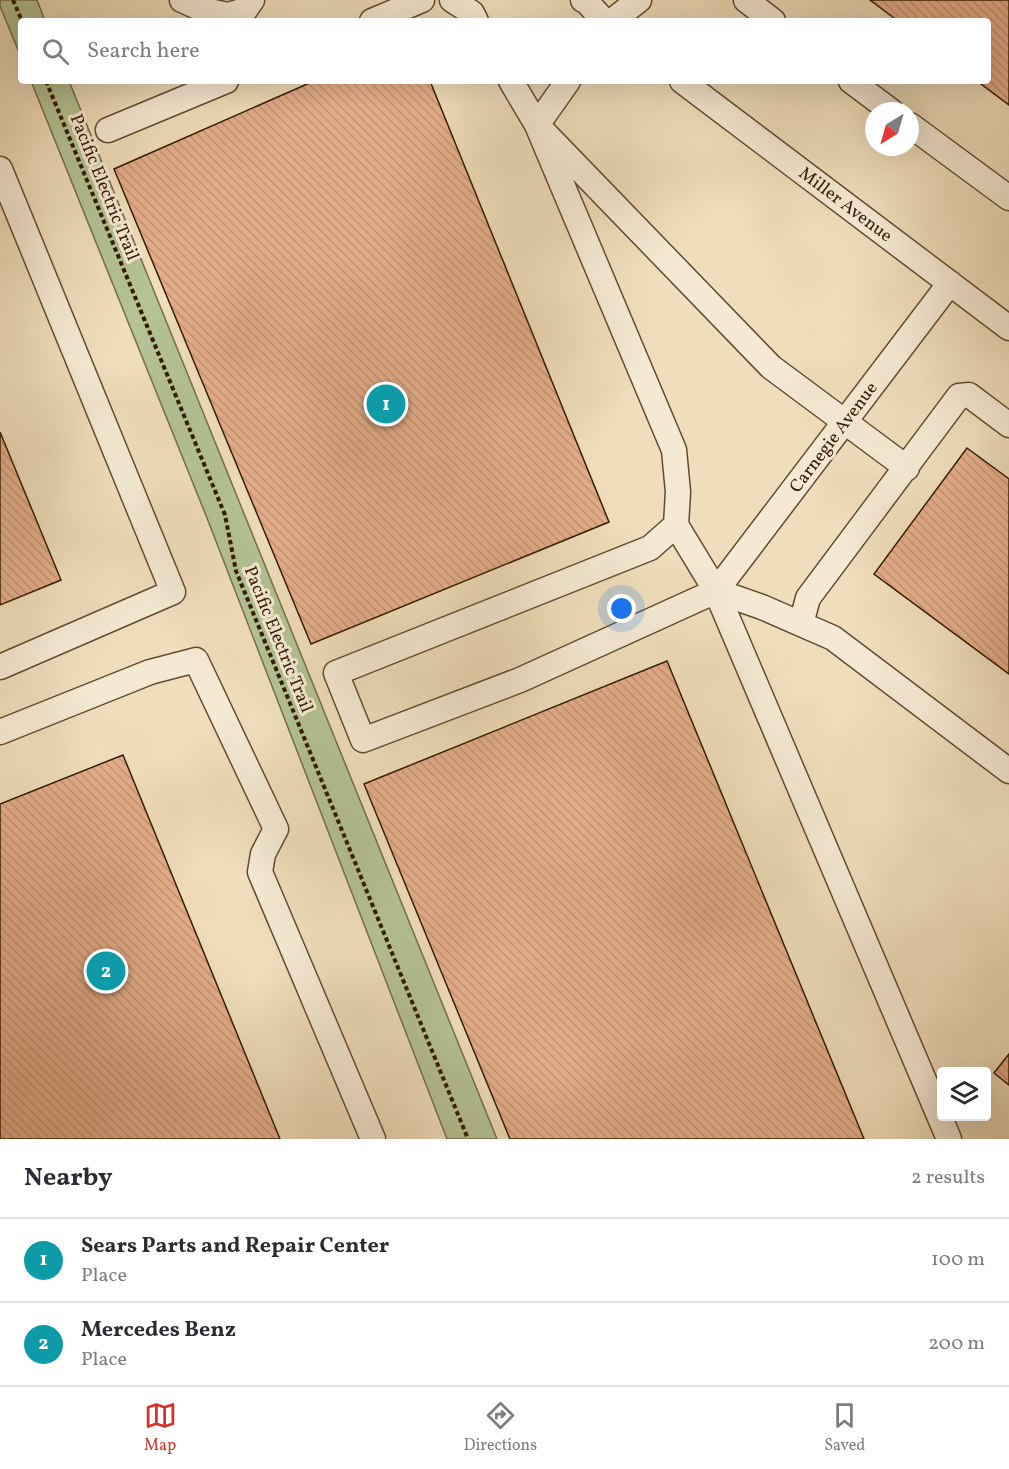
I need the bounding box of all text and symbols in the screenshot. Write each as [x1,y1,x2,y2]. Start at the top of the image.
search box [18,18,991,84]
icon: search [39,35,72,68]
text: Search here [87,36,200,67]
north arrow [865,102,919,156]
street label: Pacific Electric Trail [63,111,144,265]
street label: Miller Avenue [793,162,897,249]
street label: Carnegie Avenue [784,377,884,499]
pin: 1 [366,382,406,426]
street label: Pacific Electric Trail [237,563,318,717]
your location [607,594,636,623]
pin: 2 [86,948,126,994]
map controls [937,1067,991,1121]
button: layers [937,1067,991,1121]
text: Nearby [24,1160,113,1196]
text: 2 results [911,1164,985,1192]
text: Sears Parts and Repair Center [81,1231,389,1262]
text: 1 [39,1246,48,1274]
text: 100 m [931,1246,985,1274]
text: Place [81,1262,127,1290]
text: Mercedes Benz [81,1315,236,1346]
text: 2 [38,1330,49,1358]
text: 200 m [928,1330,985,1358]
text: Place [81,1346,127,1374]
tab: Map [144,1399,177,1457]
tab: Directions [464,1399,537,1457]
tab: Saved [824,1399,865,1457]

